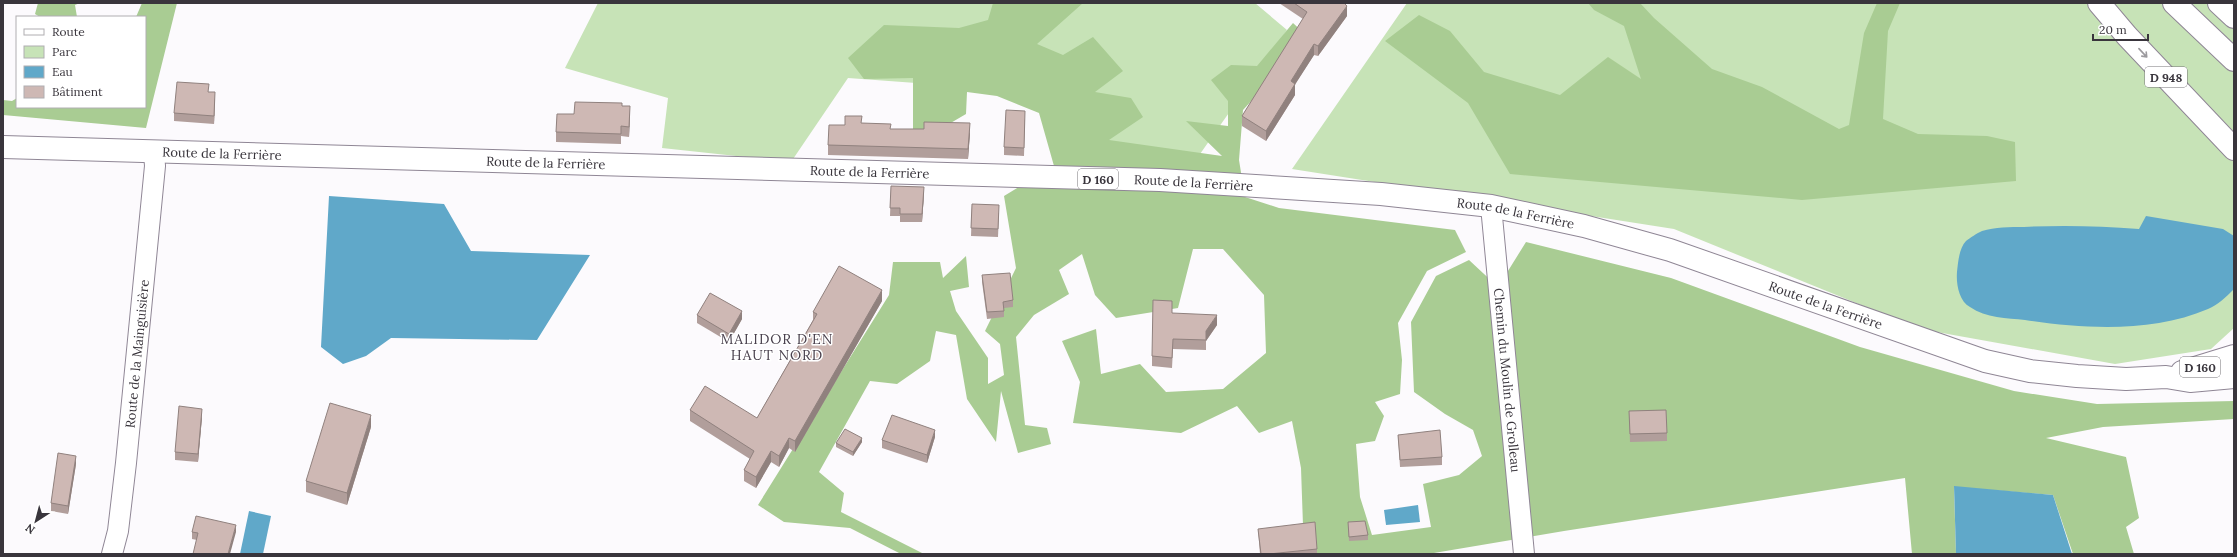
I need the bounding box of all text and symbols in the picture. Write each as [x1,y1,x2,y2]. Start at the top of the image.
legend [16,16,146,108]
scale bar [2093,16,2148,42]
text: 20 m [2099,22,2127,37]
text: Route [52,24,85,39]
text: Parc [52,44,77,59]
one-way arrow [2138,48,2148,58]
text: Eau [52,64,73,79]
road number: D 948 [2145,67,2187,87]
text: Bâtiment [52,84,103,99]
street label: Route de la Ferrière [162,143,282,163]
street label: Route de la Ferrière [486,152,606,173]
street label: Route de la Ferrière [810,162,930,182]
road number: D 160 [1078,169,1118,189]
street label: Route de la Ferrière [1134,171,1254,194]
street label: Route de la Ferrière [1456,194,1576,232]
street label: Route de la Ferrière [1766,277,1885,333]
street label: Route de la Mainguisière [121,279,152,429]
street label: Chemin du Moulin de Grolleau [1490,287,1525,473]
district label: MALIDOR D'EN HAUT NORD [720,330,834,364]
road number: D 160 [2180,357,2220,377]
north arrow [16,501,56,541]
text: N [22,521,38,537]

